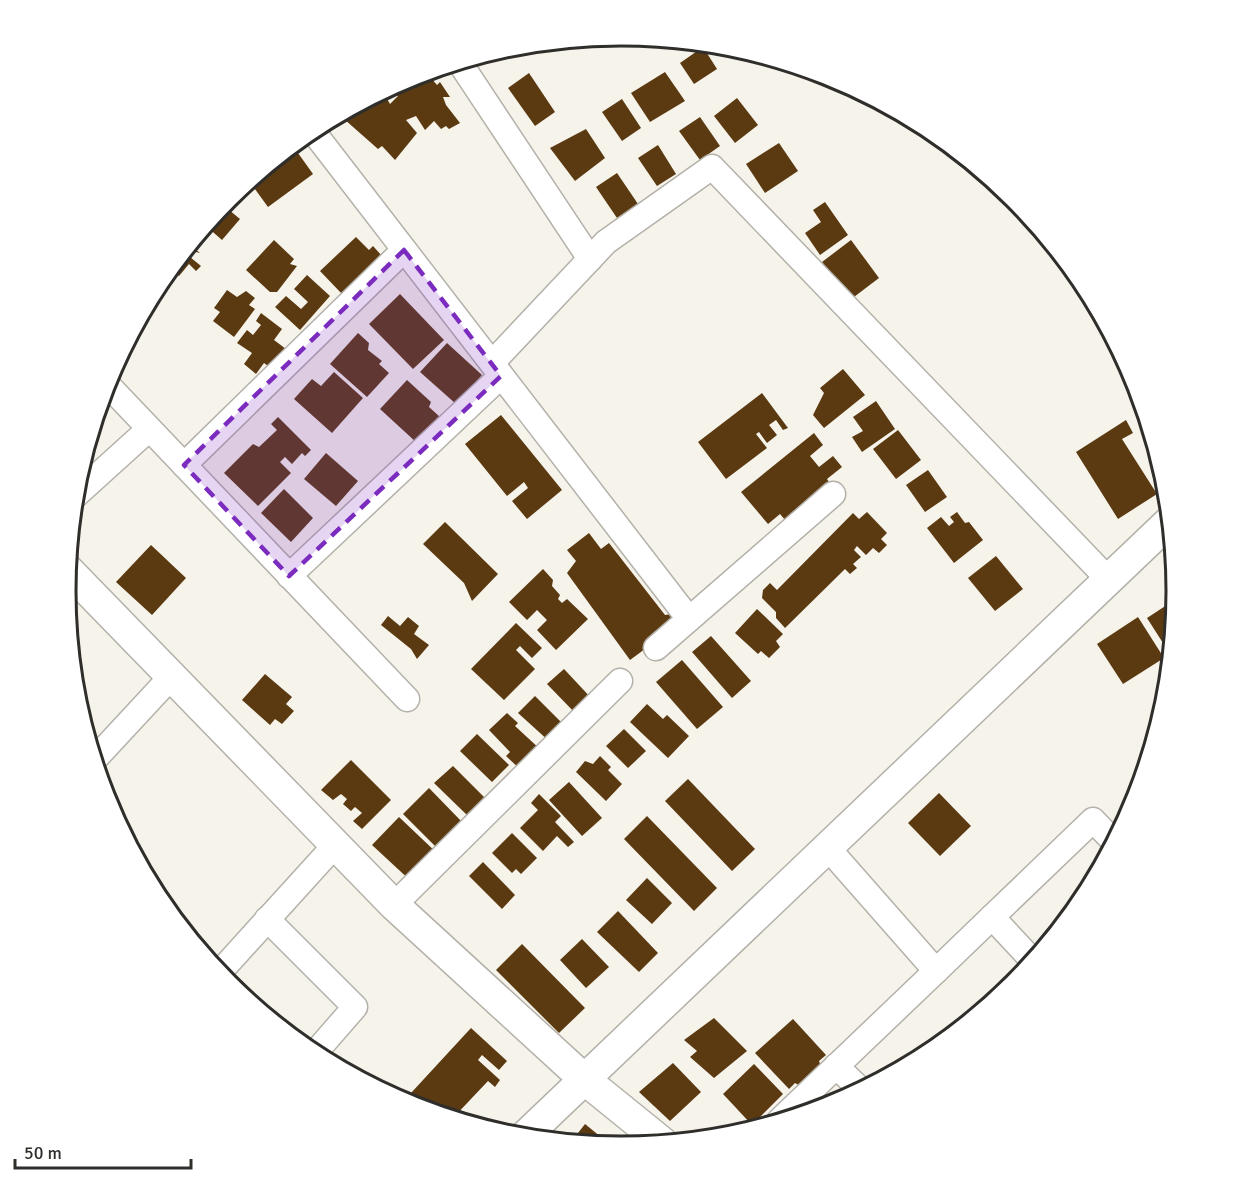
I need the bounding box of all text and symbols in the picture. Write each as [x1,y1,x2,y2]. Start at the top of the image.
scale bar [15,1132,190,1170]
text: 50 m [24,1142,62,1164]

